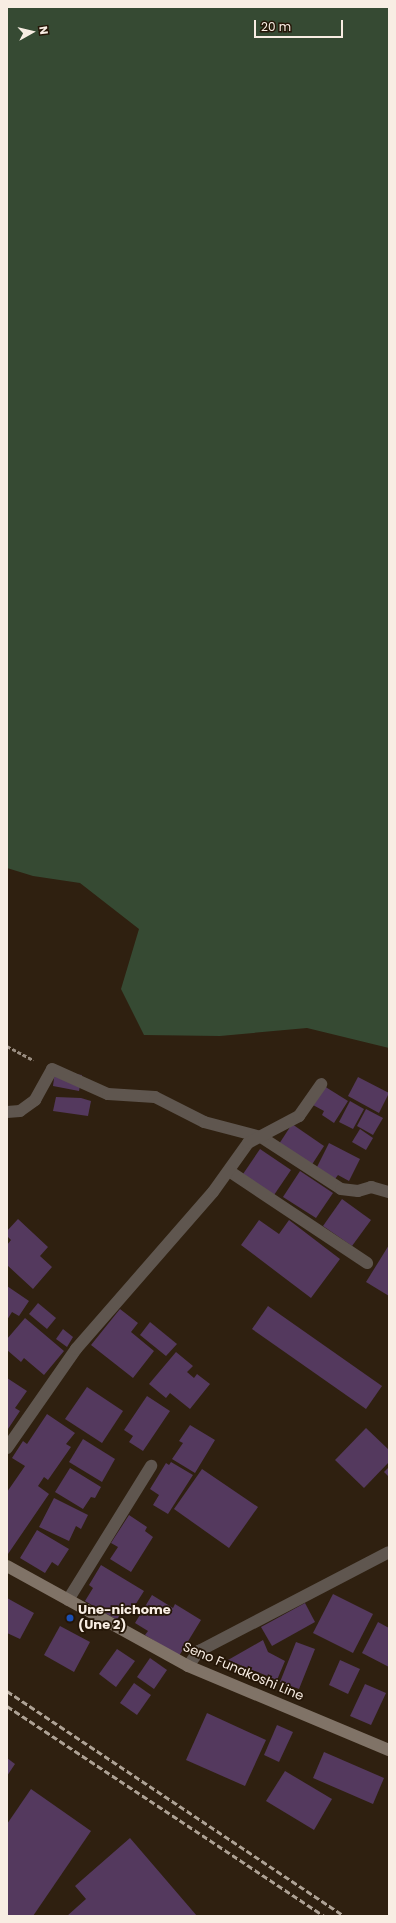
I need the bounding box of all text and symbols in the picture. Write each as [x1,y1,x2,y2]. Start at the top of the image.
north arrow [12,12,52,52]
scale bar [256,12,345,38]
text: 20 m [261,18,291,35]
text: N [35,25,52,36]
place label: Une-nichome (Une 2) [78,1603,171,1634]
marker: Une-nichome (Une 2) [65,1613,75,1623]
street label: Seno Funakoshi Line [180,1639,306,1705]

